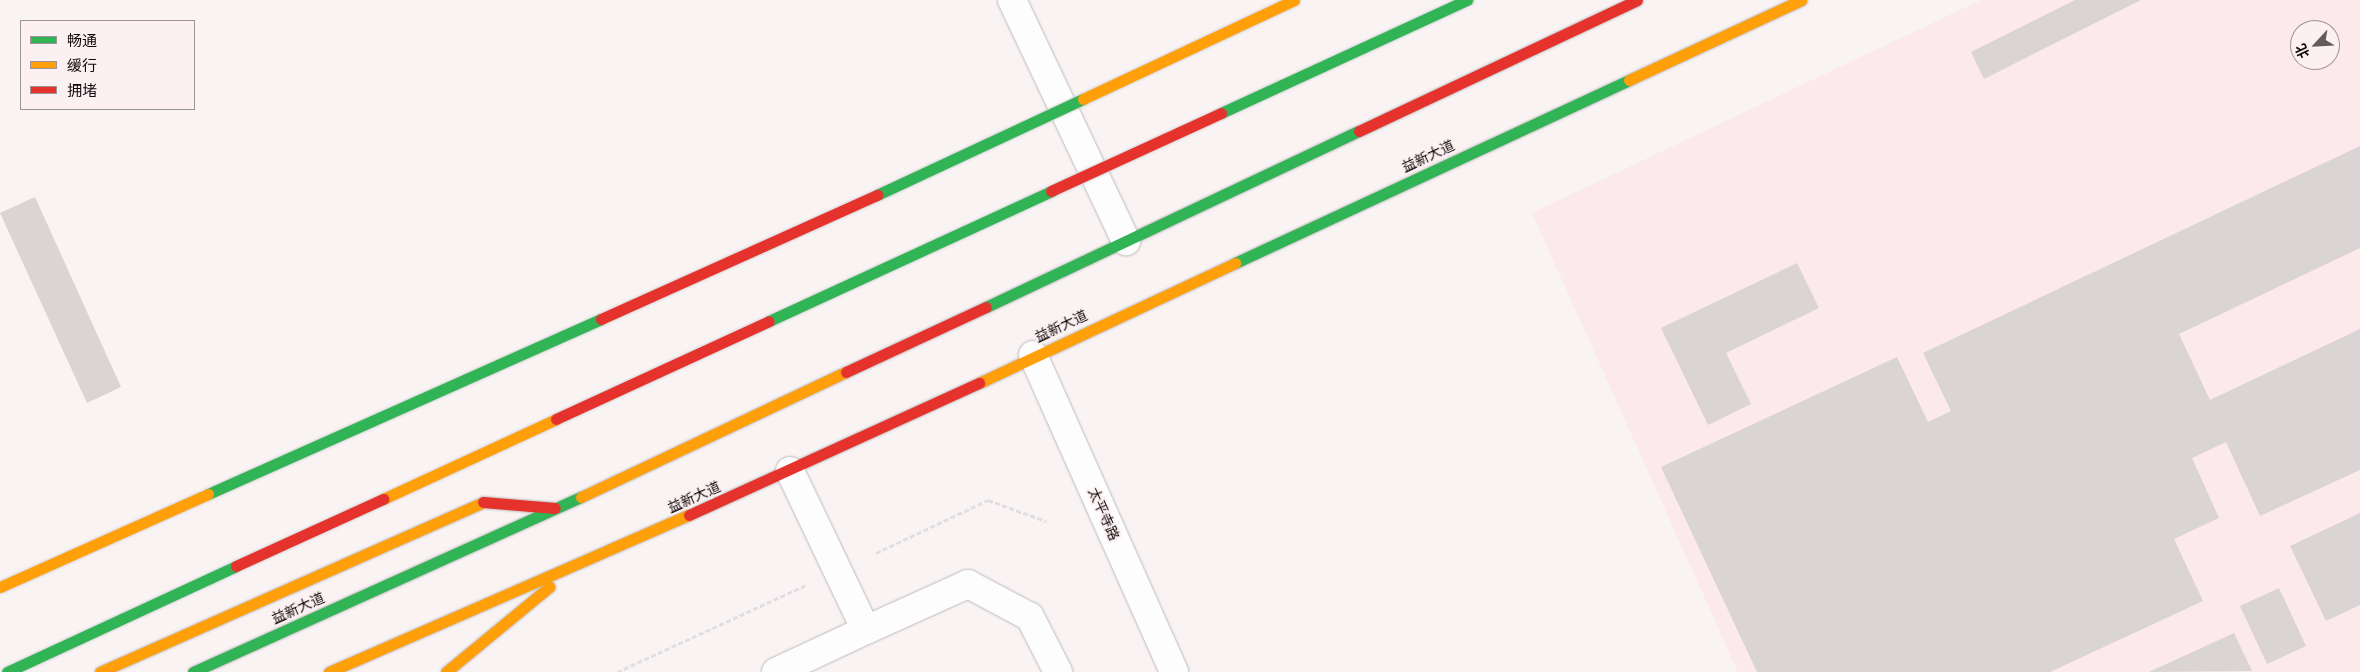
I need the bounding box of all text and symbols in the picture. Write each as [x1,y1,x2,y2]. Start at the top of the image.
legend [20,20,195,110]
north arrow [2290,20,2340,70]
text: 畅通 [67,31,97,50]
text: 北 [2291,41,2313,61]
text: 缓行 [67,56,97,75]
text: 拥堵 [67,81,97,100]
street label: 益新大道 [1399,137,1457,175]
street label: 益新大道 [1032,307,1090,345]
street label: 益新大道 [665,478,723,516]
street label: 太平寺路 [1085,485,1123,543]
street label: 益新大道 [269,589,327,627]

